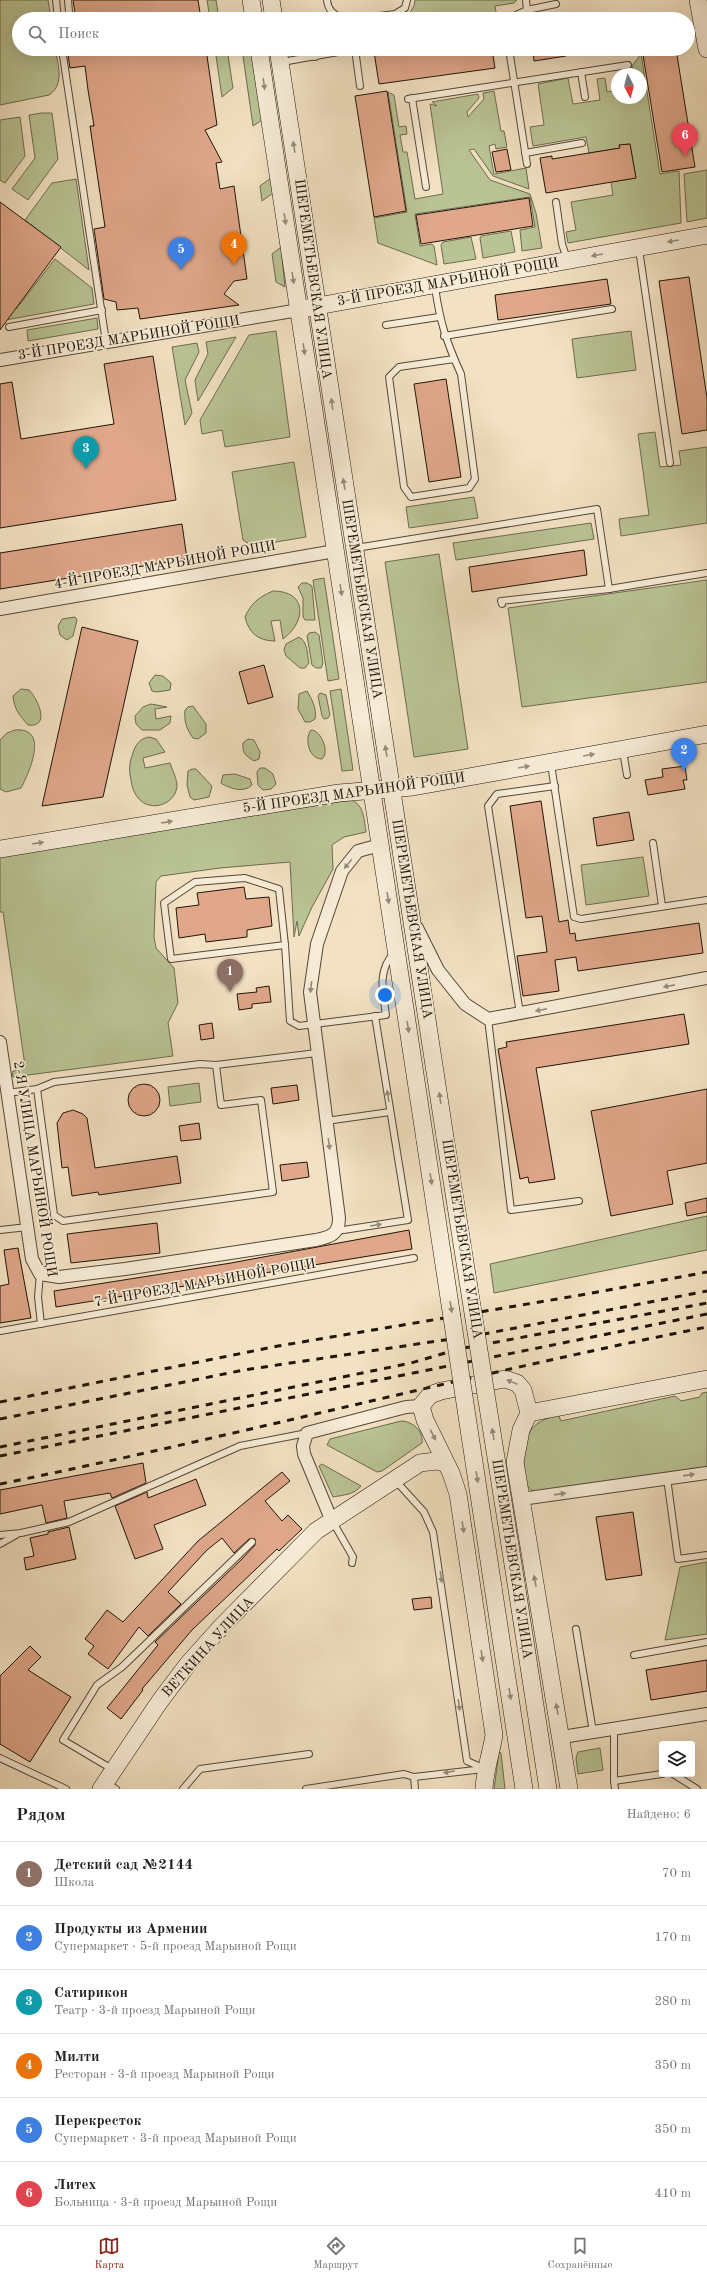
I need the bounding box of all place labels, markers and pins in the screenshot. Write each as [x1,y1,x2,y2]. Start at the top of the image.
pin: 6 [672,123,698,156]
pin: 4 [221,232,247,265]
pin: 5 [168,237,194,270]
pin: 3 [73,436,99,469]
pin: 2 [671,738,697,771]
pin: 1 [217,959,243,992]

